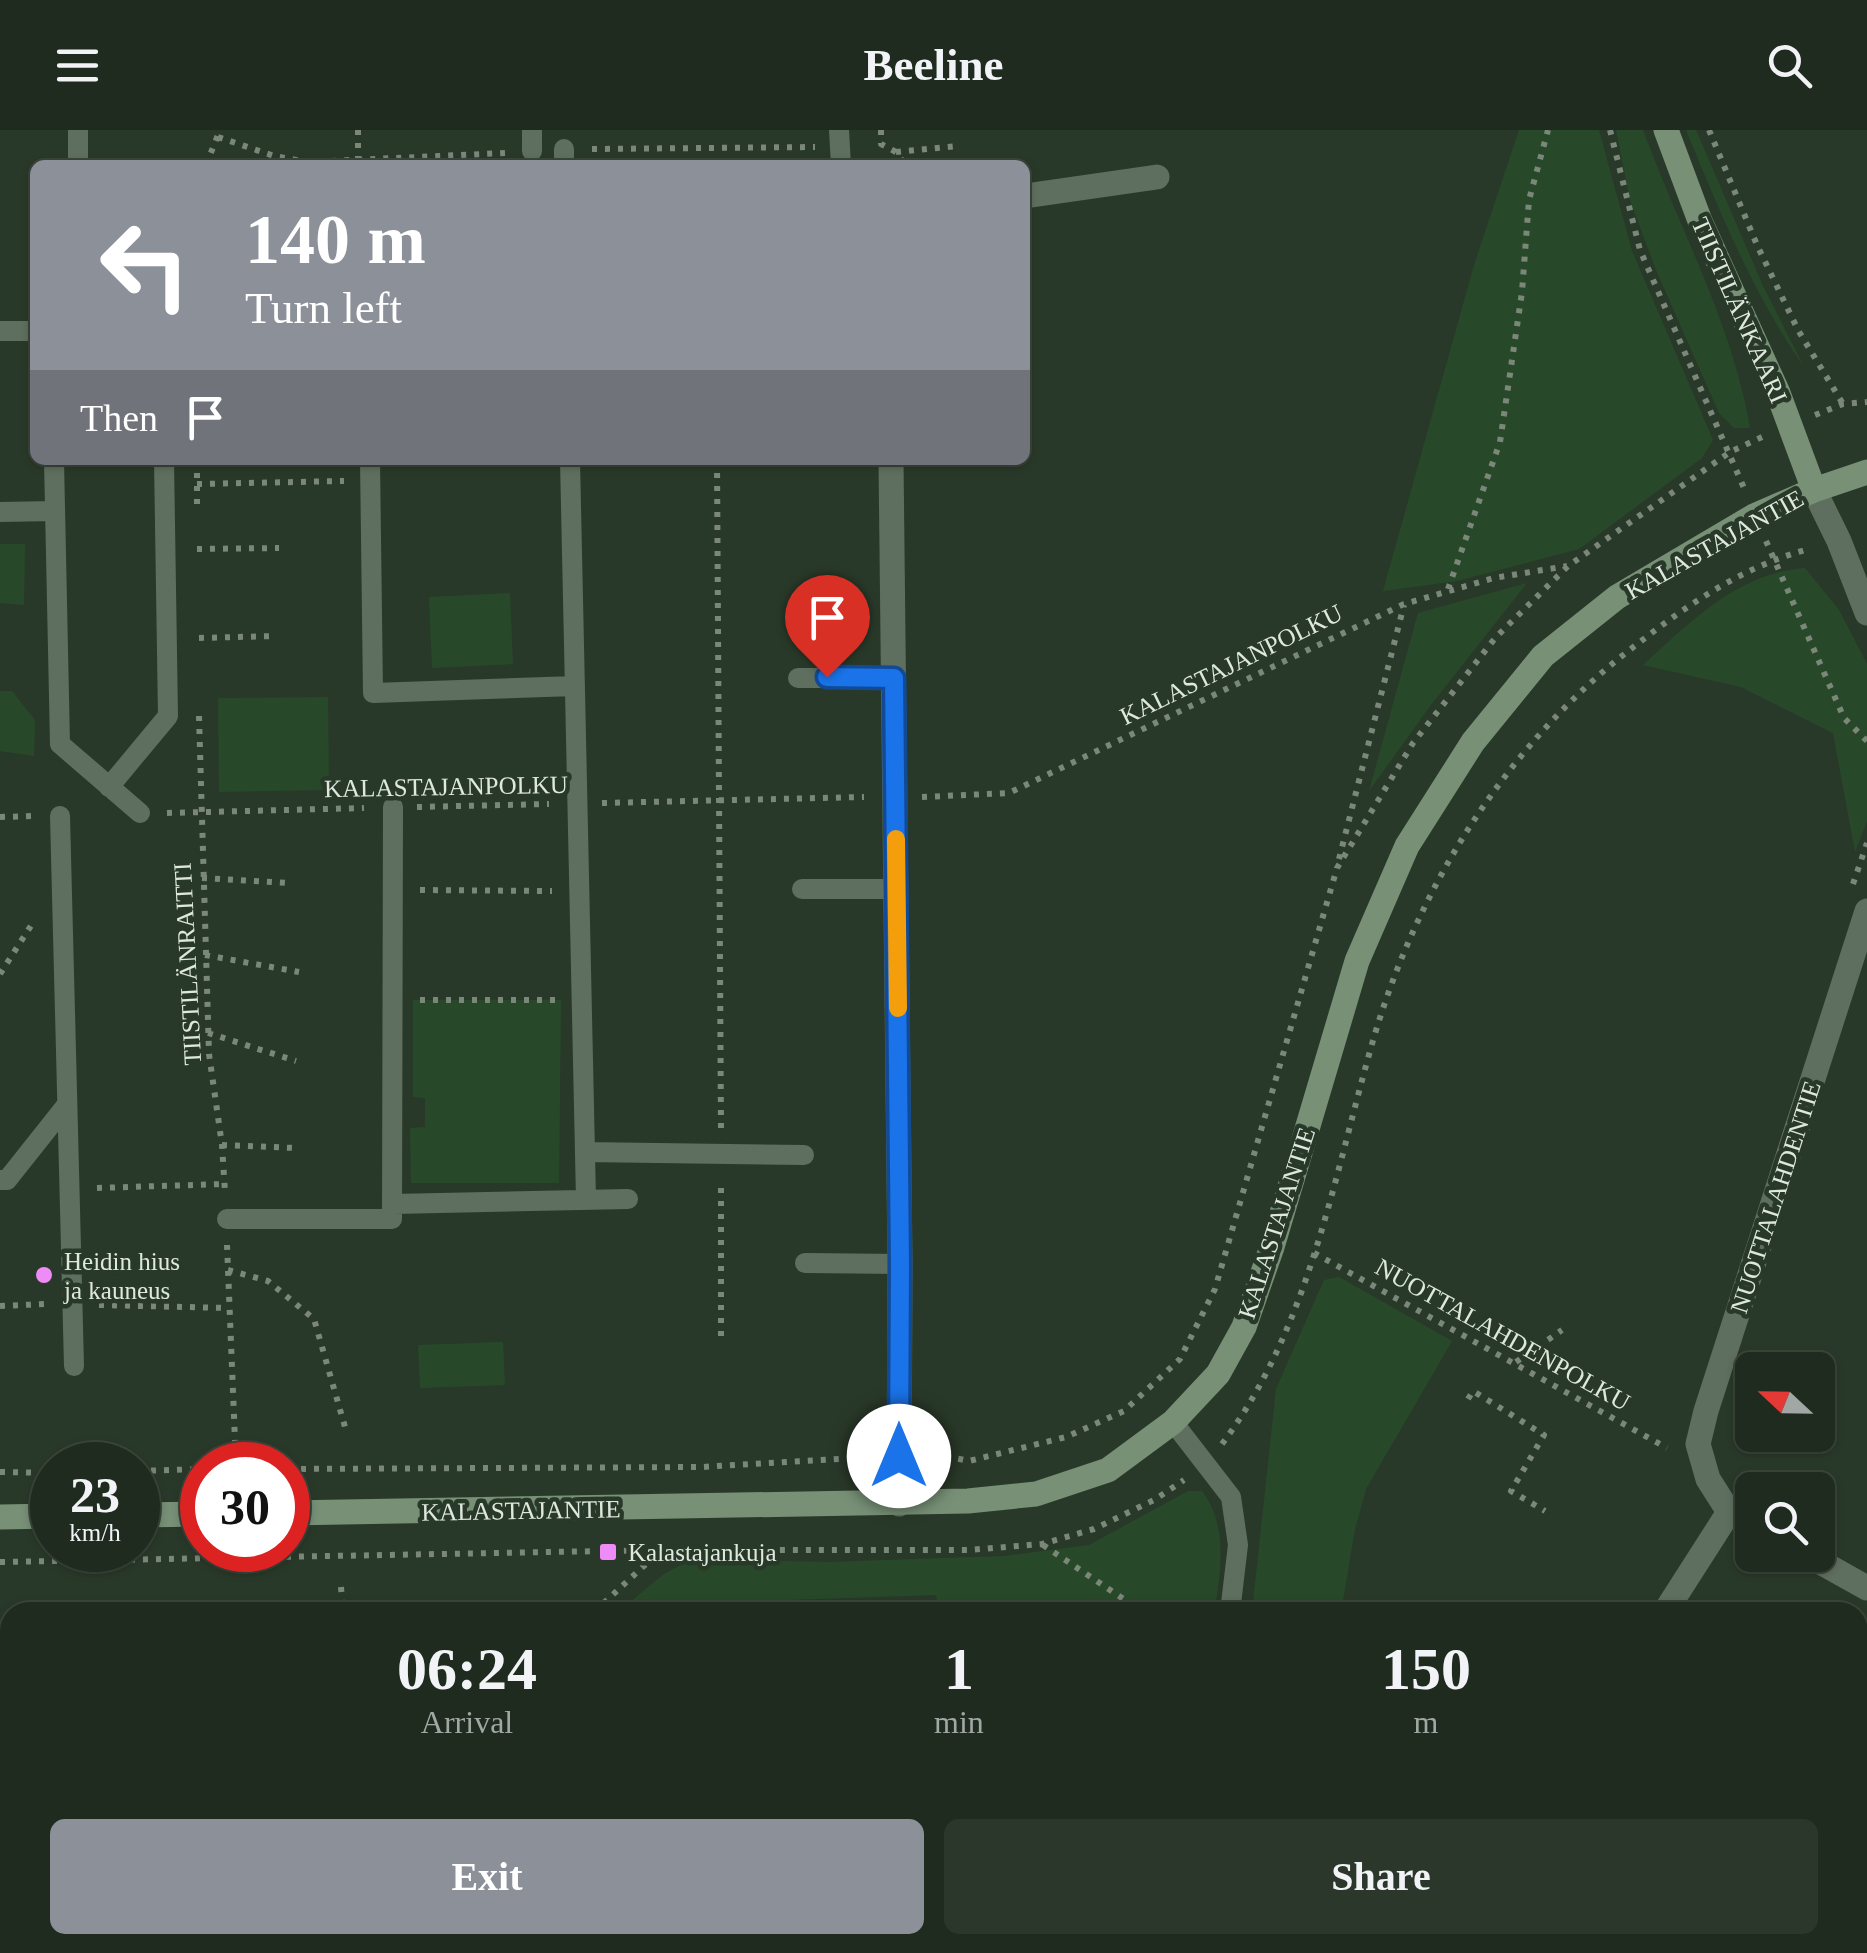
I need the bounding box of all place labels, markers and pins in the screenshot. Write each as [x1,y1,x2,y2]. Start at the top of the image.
pin [785,575,870,678]
place label: Heidin hius ja kauneus [63,1248,180,1304]
marker: Heidin hius ja kauneus [33,1264,55,1286]
place label: Kalastajankuja [628,1539,777,1566]
marker: Kalastajankuja [597,1541,619,1563]

